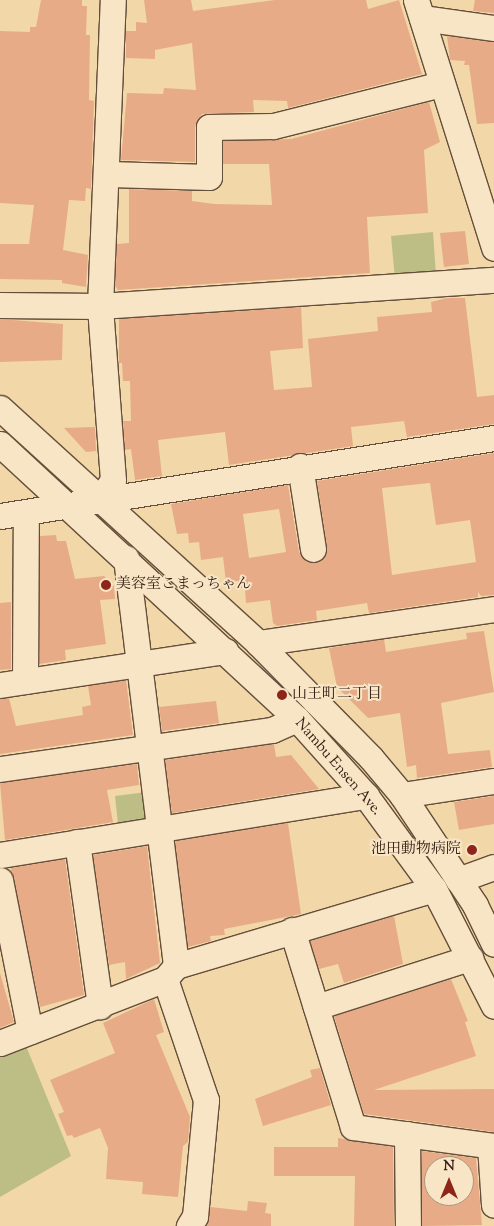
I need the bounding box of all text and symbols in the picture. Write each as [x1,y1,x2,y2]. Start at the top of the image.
place label: 美容室こまっちゃん [116,576,251,594]
marker: 美容室こまっちゃん [100,579,112,591]
place label: 山王町二丁目 [292,686,382,704]
marker: 山王町二丁目 [276,689,288,701]
street label: Nambu Ensen Ave. [291,715,385,819]
place label: 池田動物病院 [371,841,461,859]
marker: 池田動物病院 [465,843,479,857]
north arrow [424,1156,474,1206]
text: N [443,1157,455,1177]

